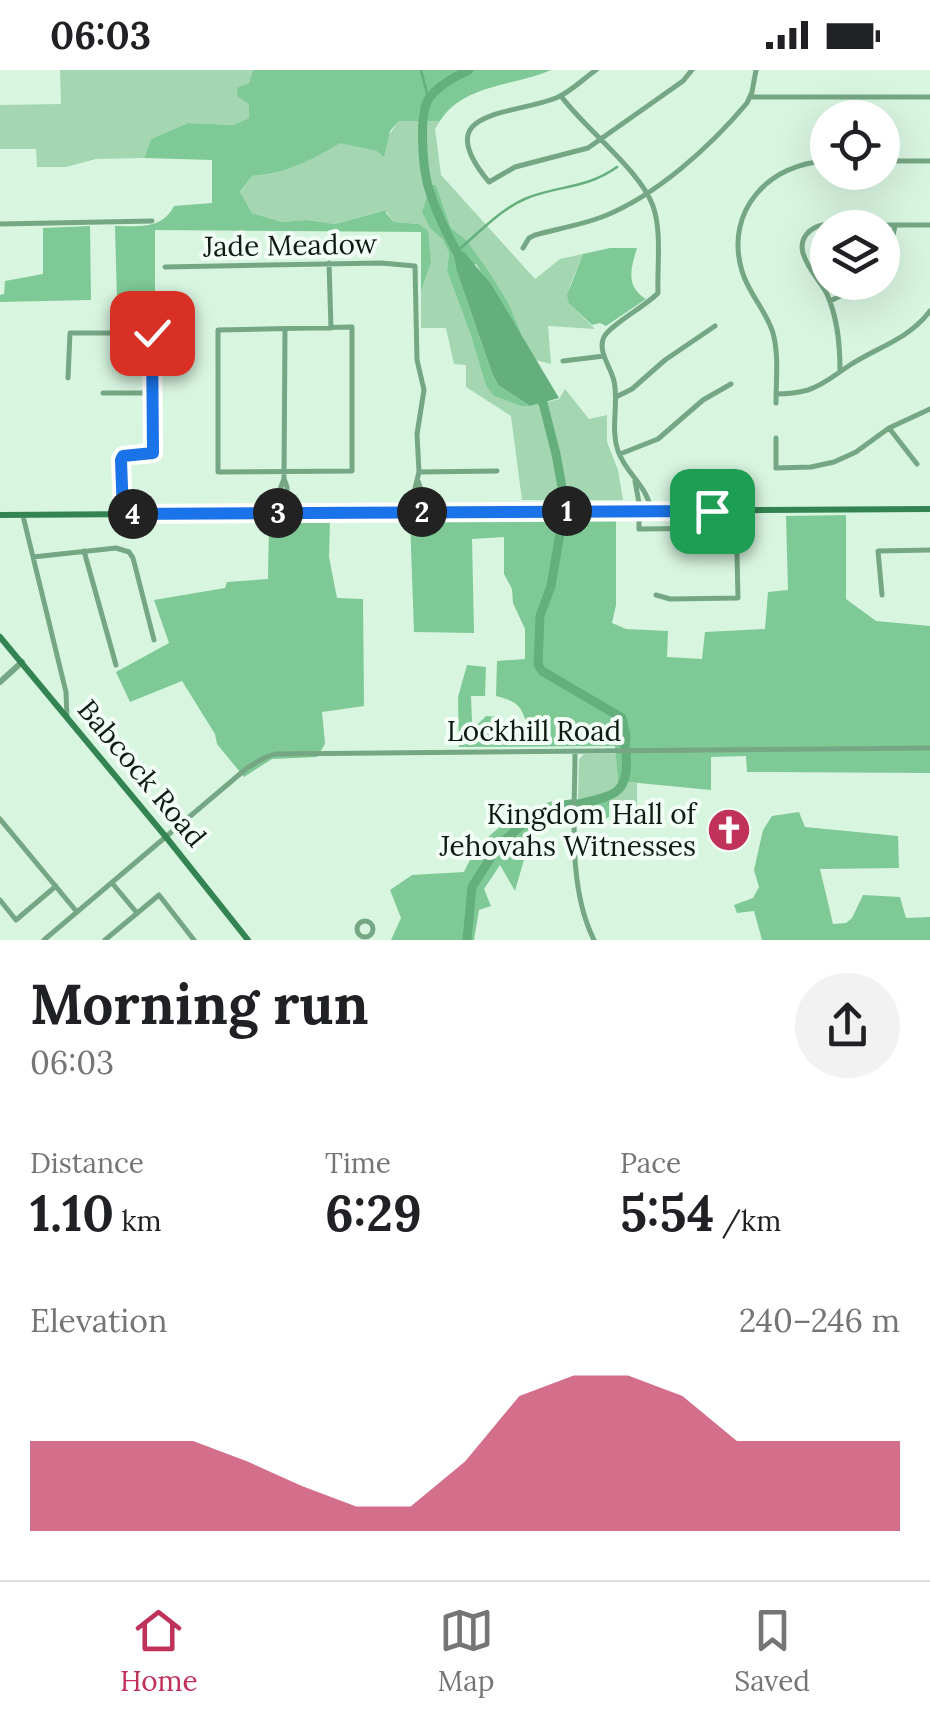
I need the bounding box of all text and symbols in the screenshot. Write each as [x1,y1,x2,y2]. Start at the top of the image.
text: 06:03 [50,11,151,59]
map controls [810,100,900,300]
button: locate [810,100,900,190]
button: layers [810,210,900,300]
street label: Jade Meadow [202,225,378,265]
pin [110,291,195,376]
icon: check [125,306,180,361]
pin [670,469,755,554]
icon: arrive [685,484,740,539]
pin: 1 [542,486,592,536]
pin: 2 [397,487,447,537]
pin: 3 [253,488,303,538]
pin: 4 [108,489,158,539]
text: 1 [561,493,573,529]
text: 2 [415,494,429,530]
text: 3 [270,495,286,531]
text: 4 [125,496,141,532]
street label: Babcock Road [70,692,214,854]
street label: Lockhill Road [447,713,621,749]
place label: Kingdom Hall of Jehovahs Witnesses [439,796,699,864]
church icon: Kingdom Hall of Jehovahs Witnesses [706,807,752,853]
text: Morning run [30,969,368,1039]
button: share [795,973,900,1078]
text: 06:03 [30,1042,114,1083]
text: Distance [30,1145,144,1181]
text: Time [325,1145,391,1181]
text: Pace [620,1145,681,1181]
text: 1.10 [30,1181,114,1245]
text: 6:29 [325,1181,422,1245]
text: 5:54 [620,1181,714,1245]
text: km [114,1203,162,1239]
text: /km [714,1203,781,1239]
text: Elevation [30,1300,167,1341]
text: 240–246 m [739,1300,900,1341]
tab: Home [120,1603,198,1699]
tab: Map [438,1603,494,1699]
tab: Saved [734,1603,810,1699]

